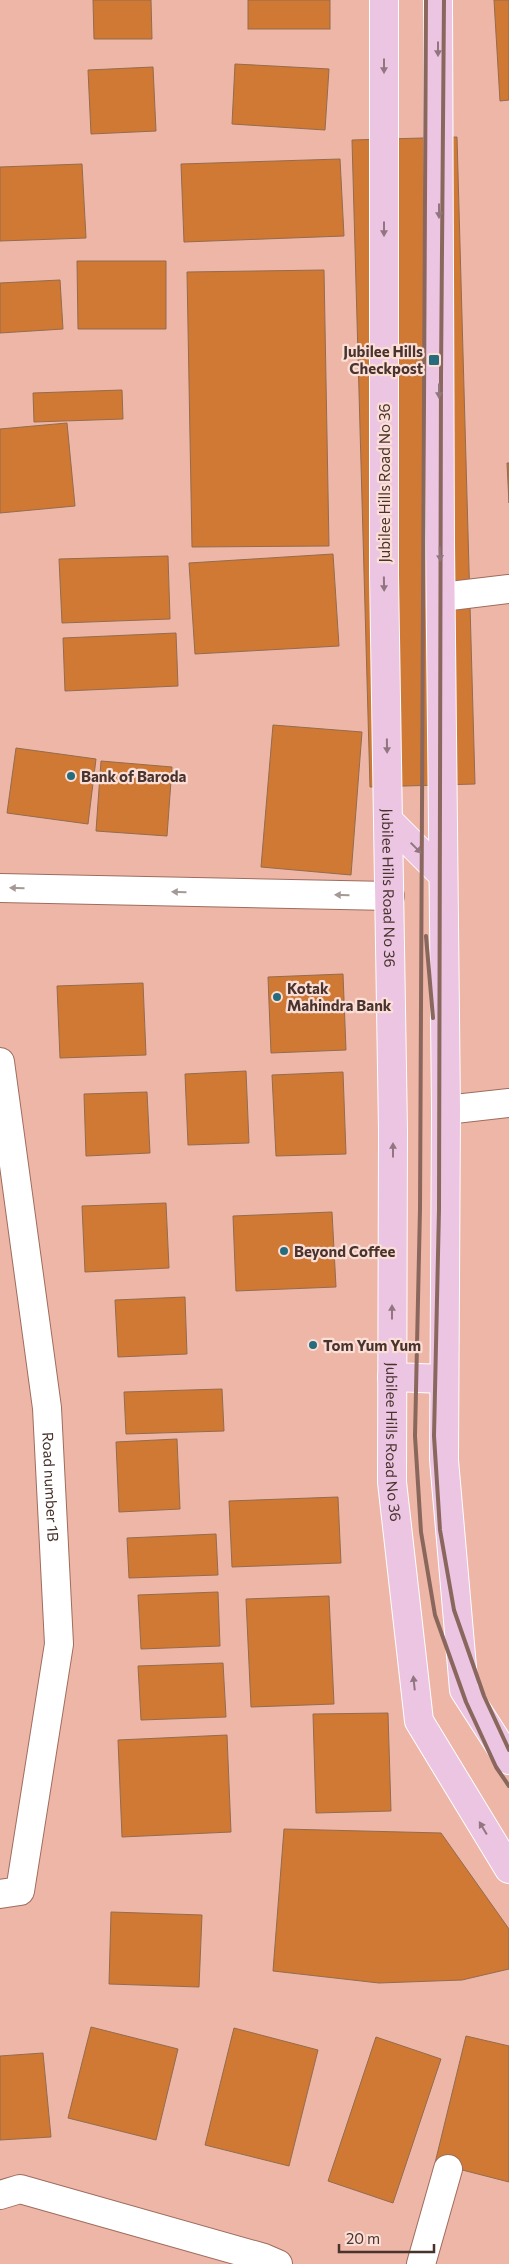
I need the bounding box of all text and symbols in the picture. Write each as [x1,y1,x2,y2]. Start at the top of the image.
one-way arrow [434,41,442,57]
one-way arrow [380,58,388,74]
one-way arrow [435,203,443,219]
one-way arrow [380,221,388,237]
place label: Jubilee Hills Checkpost [343,342,423,377]
marker: Jubilee Hills Checkpost [427,353,441,367]
one-way arrow [435,383,443,399]
street label: Jubilee Hills Road No 36 [375,403,393,563]
one-way arrow [436,546,444,562]
one-way arrow [380,576,388,592]
one-way arrow [384,738,392,754]
place label: Bank of Baroda [81,767,186,785]
marker: Bank of Baroda [65,770,77,782]
street label: Jubilee Hills Road No 36 [379,808,399,968]
one-way arrow [410,842,422,854]
one-way arrow [9,884,25,892]
one-way arrow [171,887,187,895]
one-way arrow [333,891,349,899]
place label: Kotak Mahindra Bank [287,979,392,1014]
marker: Kotak Mahindra Bank [271,991,283,1003]
one-way arrow [389,1141,397,1157]
place label: Beyond Coffee [294,1242,395,1260]
marker: Beyond Coffee [278,1245,290,1257]
one-way arrow [388,1304,396,1320]
place label: Tom Yum Yum [323,1336,421,1354]
marker: Tom Yum Yum [307,1339,319,1351]
street label: Jubilee Hills Road No 36 [383,1362,405,1522]
street label: Road number 1B [39,1431,63,1542]
one-way arrow [410,1675,418,1691]
one-way arrow [478,1821,487,1834]
scale bar [339,2222,434,2254]
text: 20 m [346,2229,380,2247]

